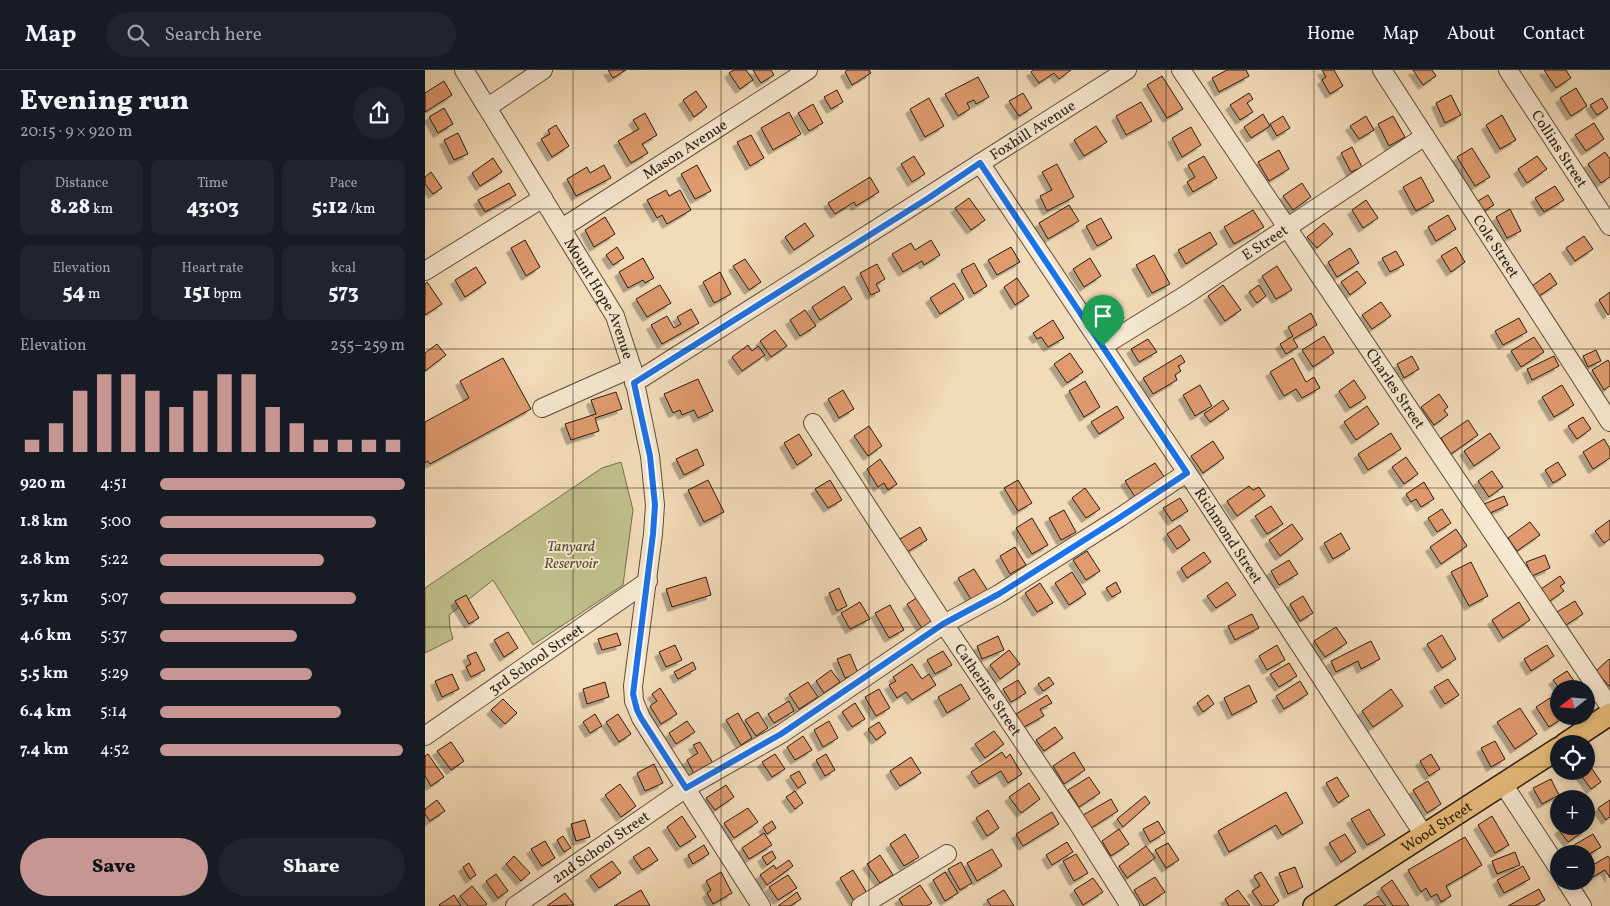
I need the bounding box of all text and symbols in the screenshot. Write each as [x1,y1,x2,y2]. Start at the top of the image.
search box [106,12,456,57]
text: Map [25,18,76,52]
icon: search [124,21,152,49]
text: Search here [164,22,262,48]
text: Home [1307,22,1355,47]
text: Map [1383,22,1419,47]
text: About [1447,22,1495,47]
text: Contact [1523,22,1585,47]
text: Evening run [20,82,189,121]
button: share [353,87,405,139]
street label: Foxhill Avenue [986,96,1080,166]
street label: Collins Street [1525,107,1591,192]
street label: Mason Avenue [639,115,732,185]
text: 20:15 · 9 × 920 m [20,121,132,143]
text: Distance [55,174,108,193]
text: Time [197,174,228,193]
text: Pace [330,174,358,193]
text: 8.28 [50,193,90,222]
text: 43:03 [186,193,239,222]
text: 5:12 [312,193,347,222]
text: km [90,200,113,219]
text: /km [347,200,375,219]
street label: Cole Street [1467,211,1523,283]
street label: E Street [1238,221,1293,267]
street label: Mount Hope Avenue [558,235,637,362]
text: Elevation [52,259,111,278]
text: Heart rate [182,259,243,278]
text: kcal [331,259,356,278]
text: 54 [62,278,85,307]
text: 151 [183,278,211,307]
text: 573 [328,278,359,307]
text: m [85,285,101,304]
text: bpm [211,285,242,304]
pin [1082,295,1124,346]
icon: arrive [1089,302,1117,330]
text: Elevation [20,335,87,357]
text: 255–259 m [330,335,405,357]
street label: Charles Street [1360,345,1429,434]
text: 920 m [20,473,66,495]
text: 4:51 [100,473,127,495]
street label: Richmond Street [1188,484,1267,589]
text: 1.8 km [20,511,68,533]
text: 5:00 [100,511,131,533]
park label: Tanyard Reservoir [544,537,598,575]
text: 2.8 km [20,549,70,571]
text: 5:22 [100,549,129,571]
text: 3.7 km [20,587,68,609]
text: 5:07 [100,587,129,609]
street label: 3rd School Street [485,620,589,701]
text: 4.6 km [20,625,71,647]
text: 5:37 [100,625,127,647]
street label: Catherine Street [948,640,1026,741]
text: 5.5 km [20,663,68,685]
text: 5:29 [100,663,128,685]
north arrow [1550,680,1595,725]
map controls [1550,680,1595,890]
text: 6.4 km [20,701,71,723]
text: 5:14 [100,701,127,723]
button: locate [1550,735,1595,780]
text: 7.4 km [20,739,69,761]
text: 4:52 [100,739,130,761]
button: + [1550,790,1595,835]
street label: Wood Street [1398,797,1477,859]
street label: 2nd School Street [548,807,655,889]
button: Save [20,838,208,896]
button: Share [218,838,405,896]
button: − [1550,845,1595,890]

